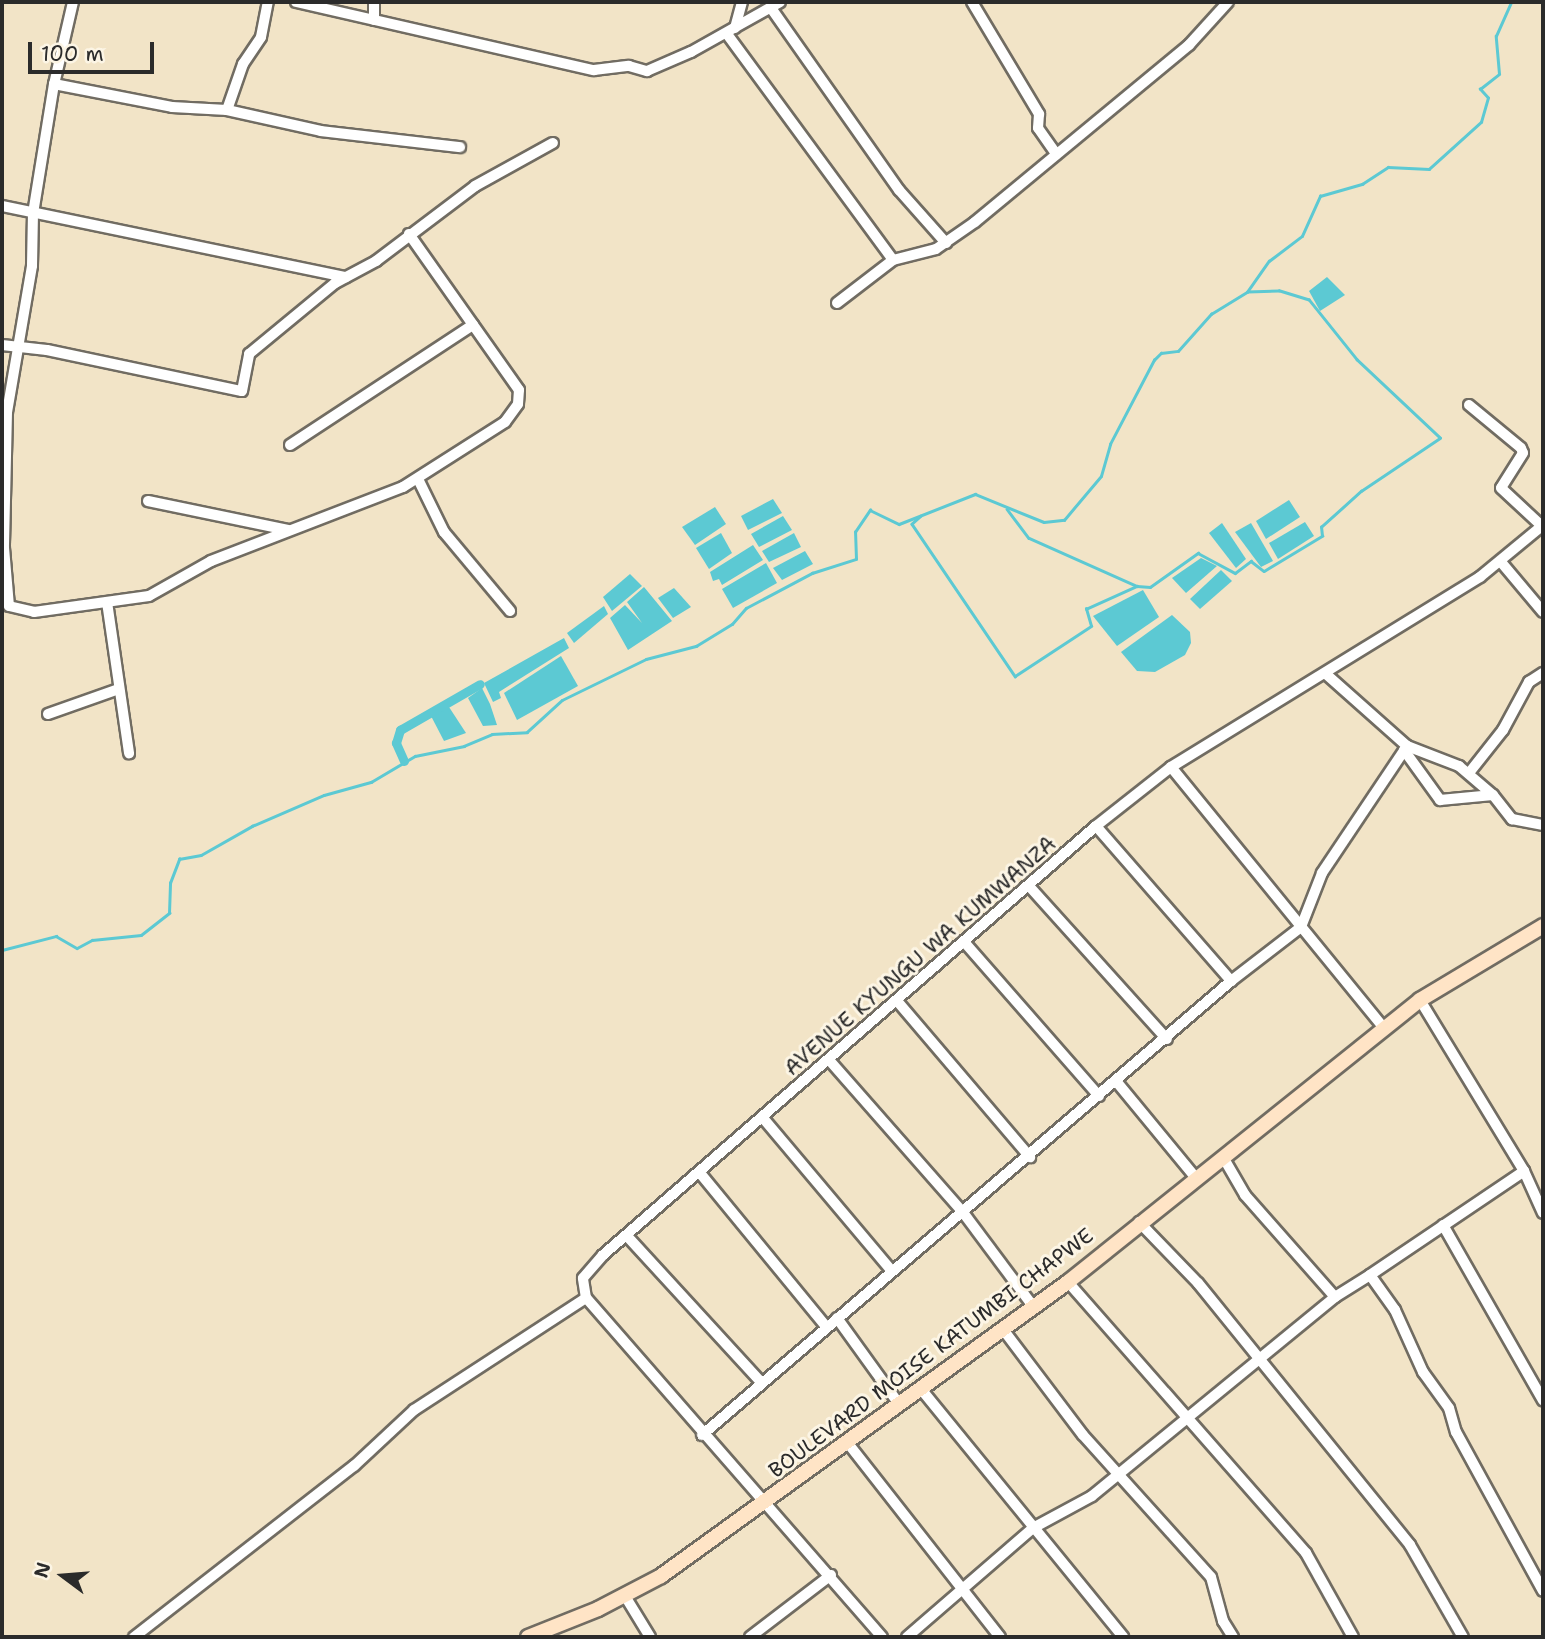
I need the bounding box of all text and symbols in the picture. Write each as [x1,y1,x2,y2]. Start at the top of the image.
scale bar [32,28,158,72]
text: 100 m [41,40,104,68]
street label: AVENUE KYUNGU WA KUMWANZA [779,831,1061,1081]
street label: BOULEVARD MOISE KATUMBI CHAPWE [764,1223,1098,1483]
north arrow [28,1541,98,1611]
text: N [28,1559,56,1581]

